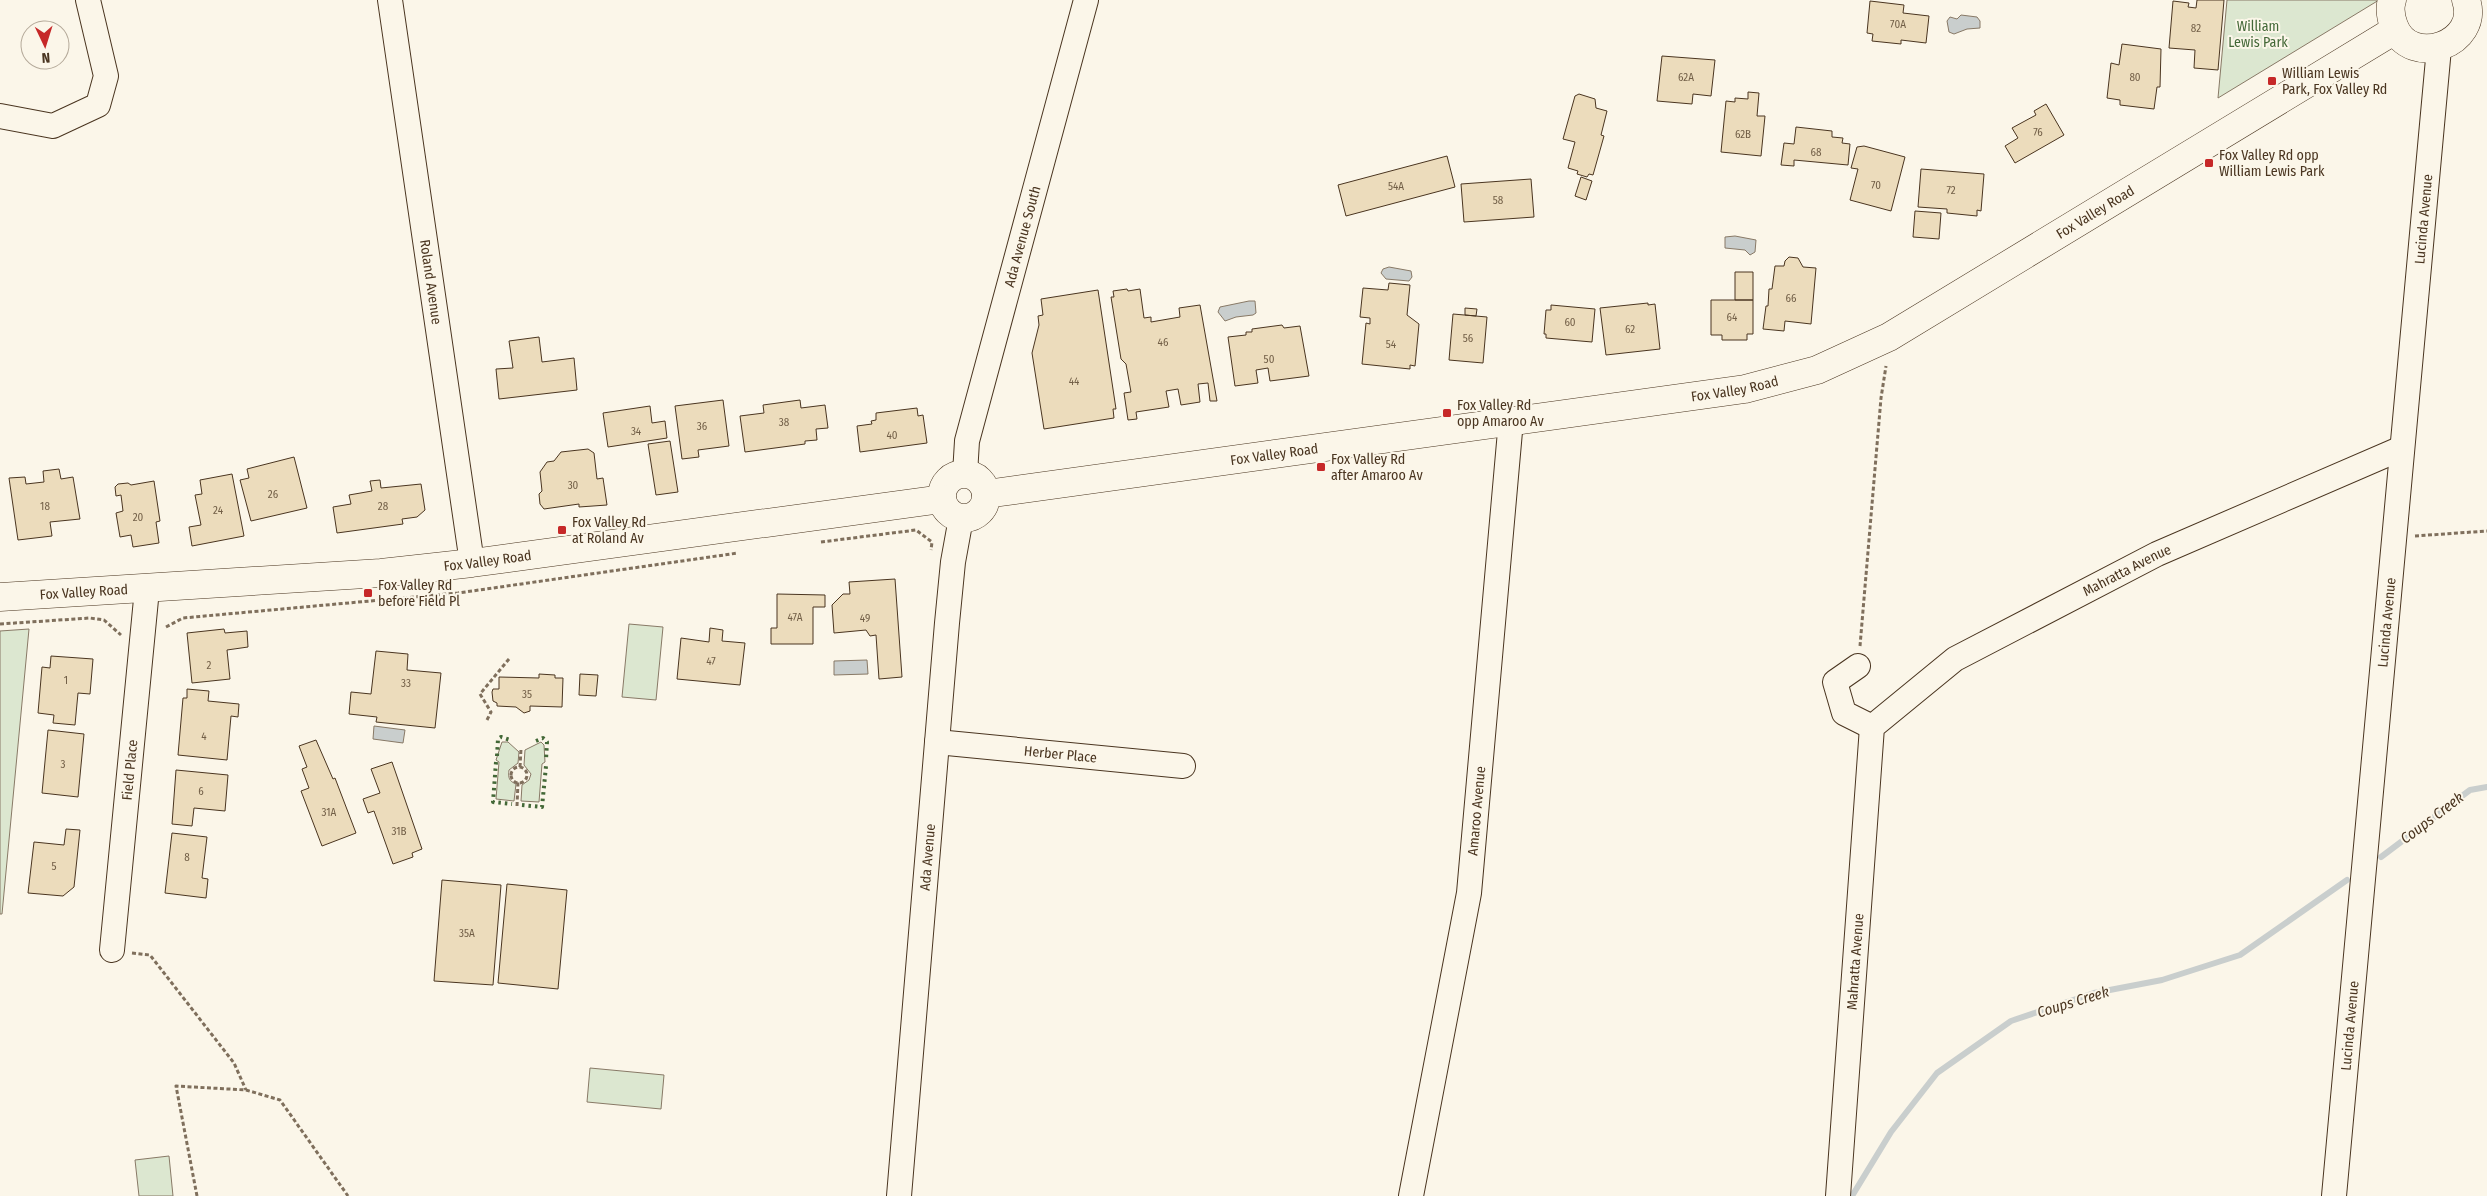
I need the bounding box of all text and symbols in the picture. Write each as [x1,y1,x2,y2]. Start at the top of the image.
house number: 70A [1890,18,1906,31]
park label: William Lewis Park [2228,18,2288,51]
north arrow [20,20,70,70]
house number: 82 [2191,22,2201,35]
text: N [41,49,51,66]
place label: William Lewis Park, Fox Valley Rd [2282,65,2387,98]
house number: 62A [1678,71,1694,84]
house number: 80 [2129,71,2141,84]
marker: William Lewis Park, Fox Valley Rd [2266,75,2278,87]
house number: 76 [2033,126,2043,139]
house number: 62B [1735,128,1751,141]
house number: 68 [1811,146,1822,159]
place label: Fox Valley Rd opp William Lewis Park [2219,147,2325,180]
marker: Fox Valley Rd opp William Lewis Park [2203,157,2215,169]
street label: Lucinda Avenue [2411,173,2436,265]
house number: 70 [1871,179,1881,192]
house number: 54A [1388,180,1404,193]
street label: Fox Valley Road [2053,182,2138,243]
street label: Ada Avenue South [1001,184,1044,289]
house number: 72 [1946,184,1956,197]
house number: 58 [1493,194,1504,207]
street label: Roland Avenue [416,238,445,326]
house number: 66 [1786,292,1797,305]
house number: 64 [1727,311,1738,324]
house number: 60 [1564,316,1576,329]
house number: 62 [1625,323,1635,336]
house number: 56 [1463,332,1474,345]
house number: 46 [1158,336,1169,349]
house number: 54 [1386,338,1397,351]
house number: 50 [1264,353,1275,366]
street label: Fox Valley Road [1690,373,1780,405]
house number: 44 [1069,375,1080,388]
place label: Fox Valley Rd opp Amaroo Av [1457,397,1544,430]
marker: Fox Valley Rd opp Amaroo Av [1441,407,1453,419]
house number: 38 [779,416,790,429]
house number: 36 [697,420,708,433]
house number: 34 [631,425,642,438]
house number: 40 [886,429,898,442]
street label: Fox Valley Road [1229,440,1319,469]
place label: Fox Valley Rd after Amaroo Av [1331,451,1423,484]
marker: Fox Valley Rd after Amaroo Av [1315,461,1327,473]
house number: 30 [568,479,579,492]
house number: 26 [268,488,279,501]
house number: 18 [40,500,50,513]
house number: 28 [378,500,389,513]
house number: 24 [213,504,224,517]
house number: 20 [133,511,144,524]
place label: Fox Valley Rd at Roland Av [572,514,646,547]
marker: Fox Valley Rd at Roland Av [556,524,568,536]
street label: Mahratta Avenue [2080,541,2174,600]
street label: Fox Valley Road [443,547,533,575]
place label: Fox Valley Rd before Field Pl [378,577,460,610]
street label: Lucinda Avenue [2374,577,2400,668]
street label: Fox Valley Road [39,581,129,603]
marker: Fox Valley Rd before Field Pl [362,587,374,599]
house number: 47A [787,611,803,624]
house number: 49 [860,612,870,625]
house number: 47 [706,655,716,668]
house number: 2 [207,659,212,672]
house number: 1 [64,674,68,687]
house number: 33 [401,677,411,690]
house number: 35 [522,688,532,701]
house number: 4 [201,730,207,743]
street label: Field Place [119,739,141,801]
street label: Herber Place [1023,743,1098,767]
house number: 3 [61,758,66,771]
street label: Amaroo Avenue [1464,765,1489,856]
house number: 6 [198,785,204,798]
water label: Coups Creek [2397,788,2468,848]
house number: 31A [322,806,337,819]
street label: Ada Avenue [917,823,939,891]
house number: 31B [391,825,407,838]
house number: 8 [184,851,190,864]
house number: 5 [51,860,57,873]
street label: Mahratta Avenue [1844,913,1867,1011]
house number: 35A [459,927,475,940]
street label: Lucinda Avenue [2338,980,2363,1071]
water label: Coups Creek [2035,982,2112,1021]

